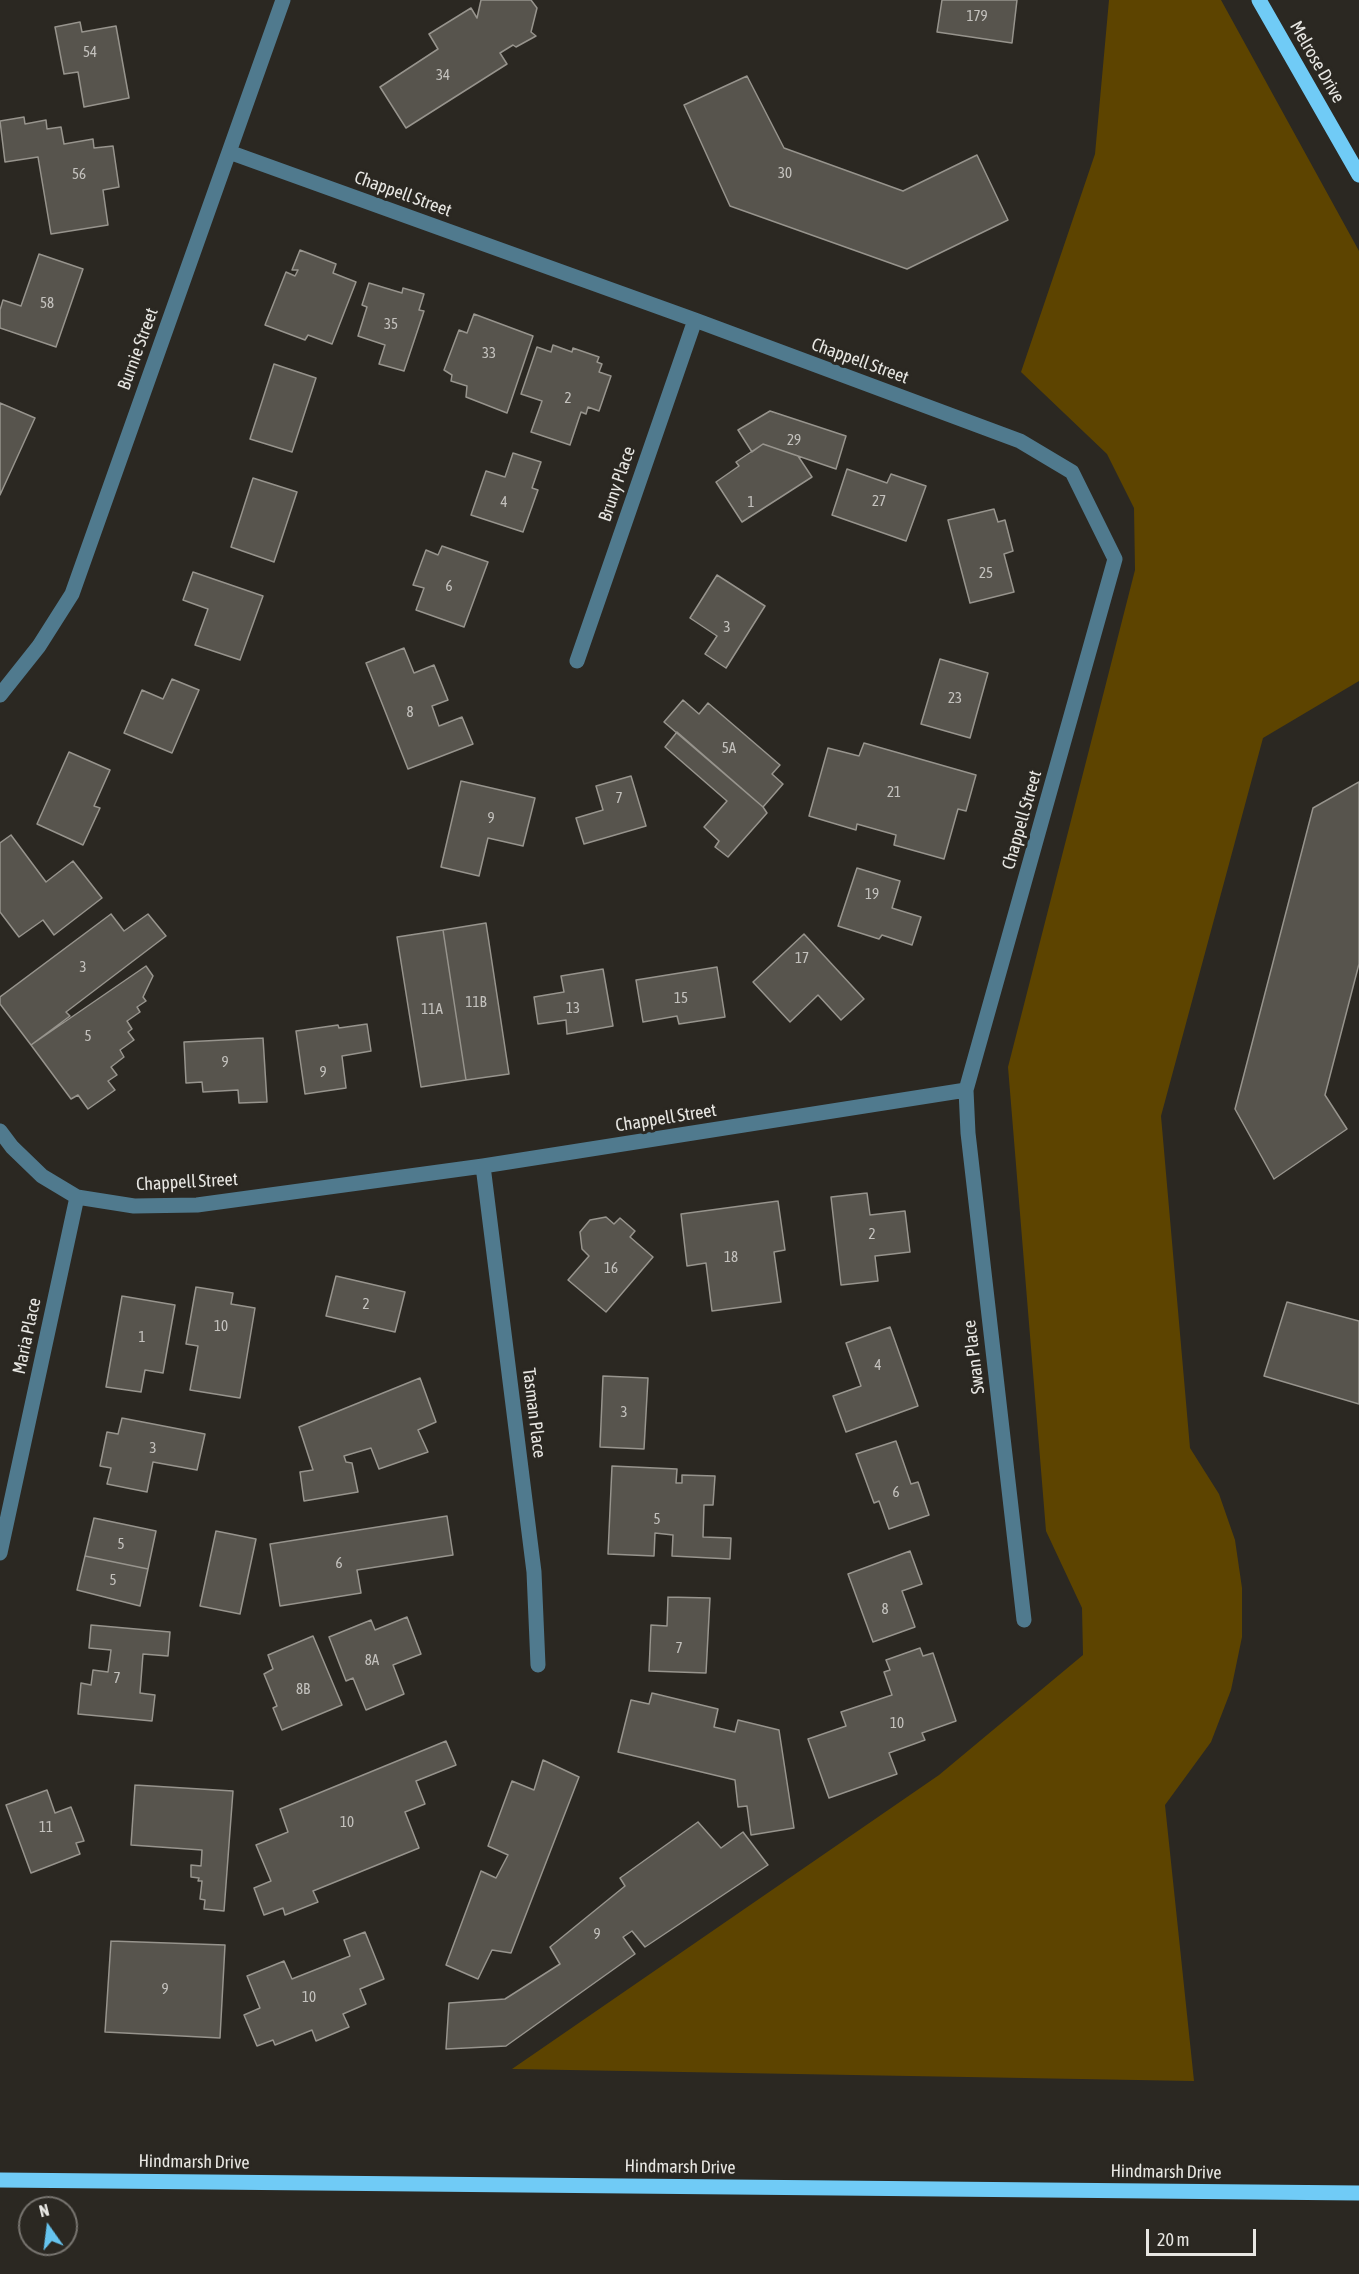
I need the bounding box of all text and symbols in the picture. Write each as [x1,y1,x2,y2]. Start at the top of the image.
house number: 179 [966,7,988,25]
street label: Melrose Drive [1285,17,1349,107]
house number: 54 [83,43,97,61]
house number: 34 [436,66,450,84]
house number: 30 [778,164,792,182]
house number: 56 [72,165,86,183]
street label: Chappell Street [351,166,455,222]
house number: 58 [40,294,54,312]
street label: Burnie Street [113,305,163,393]
house number: 35 [384,315,398,333]
street label: Chappell Street [808,333,912,389]
house number: 33 [482,344,496,362]
house number: 2 [564,389,572,407]
house number: 29 [787,431,801,449]
street label: Bruny Place [594,444,640,524]
house number: 27 [872,492,886,510]
house number: 4 [500,493,508,511]
house number: 1 [747,493,755,511]
house number: 25 [979,564,993,582]
house number: 6 [445,577,453,595]
house number: 3 [723,618,731,636]
house number: 23 [948,689,962,707]
house number: 8 [406,703,414,721]
house number: 5A [722,739,736,757]
street label: Chappell Street [998,768,1046,872]
house number: 21 [887,783,901,801]
house number: 7 [615,789,623,807]
house number: 9 [487,809,495,827]
house number: 19 [865,885,879,903]
house number: 17 [795,949,809,967]
house number: 3 [79,958,87,976]
house number: 15 [674,989,688,1007]
house number: 11B [465,993,487,1011]
house number: 13 [566,999,580,1017]
house number: 11A [421,1000,443,1018]
house number: 5 [84,1027,92,1045]
house number: 9 [221,1053,229,1071]
house number: 9 [319,1063,327,1081]
street label: Chappell Street [614,1099,718,1137]
street label: Chappell Street [136,1169,238,1195]
house number: 2 [868,1225,876,1243]
house number: 18 [724,1248,738,1266]
house number: 16 [604,1259,618,1277]
house number: 2 [362,1295,370,1313]
street label: Maria Place [8,1296,46,1376]
house number: 10 [214,1317,228,1335]
street label: Swan Place [959,1319,989,1395]
house number: 1 [138,1328,146,1346]
house number: 4 [874,1356,882,1374]
street label: Tasman Place [518,1367,550,1459]
house number: 3 [620,1403,628,1421]
house number: 3 [149,1439,157,1457]
house number: 6 [892,1483,900,1501]
house number: 5 [653,1510,661,1528]
house number: 5 [117,1535,125,1553]
house number: 6 [335,1554,343,1572]
house number: 5 [109,1571,117,1589]
house number: 8 [881,1600,889,1618]
house number: 7 [675,1639,683,1657]
house number: 8A [365,1651,379,1669]
house number: 7 [113,1669,121,1687]
house number: 8B [296,1680,310,1698]
house number: 10 [890,1714,904,1732]
house number: 10 [340,1813,354,1831]
house number: 11 [39,1818,53,1836]
house number: 9 [593,1925,601,1943]
house number: 9 [161,1980,169,1998]
house number: 10 [302,1988,316,2006]
street label: Hindmarsh Drive [138,2150,250,2174]
street label: Hindmarsh Drive [624,2155,736,2179]
street label: Hindmarsh Drive [1110,2160,1222,2184]
north arrow [18,2196,78,2256]
text: N [37,2201,51,2220]
scale bar [1149,2217,1258,2255]
text: 20 m [1157,2229,1189,2250]

